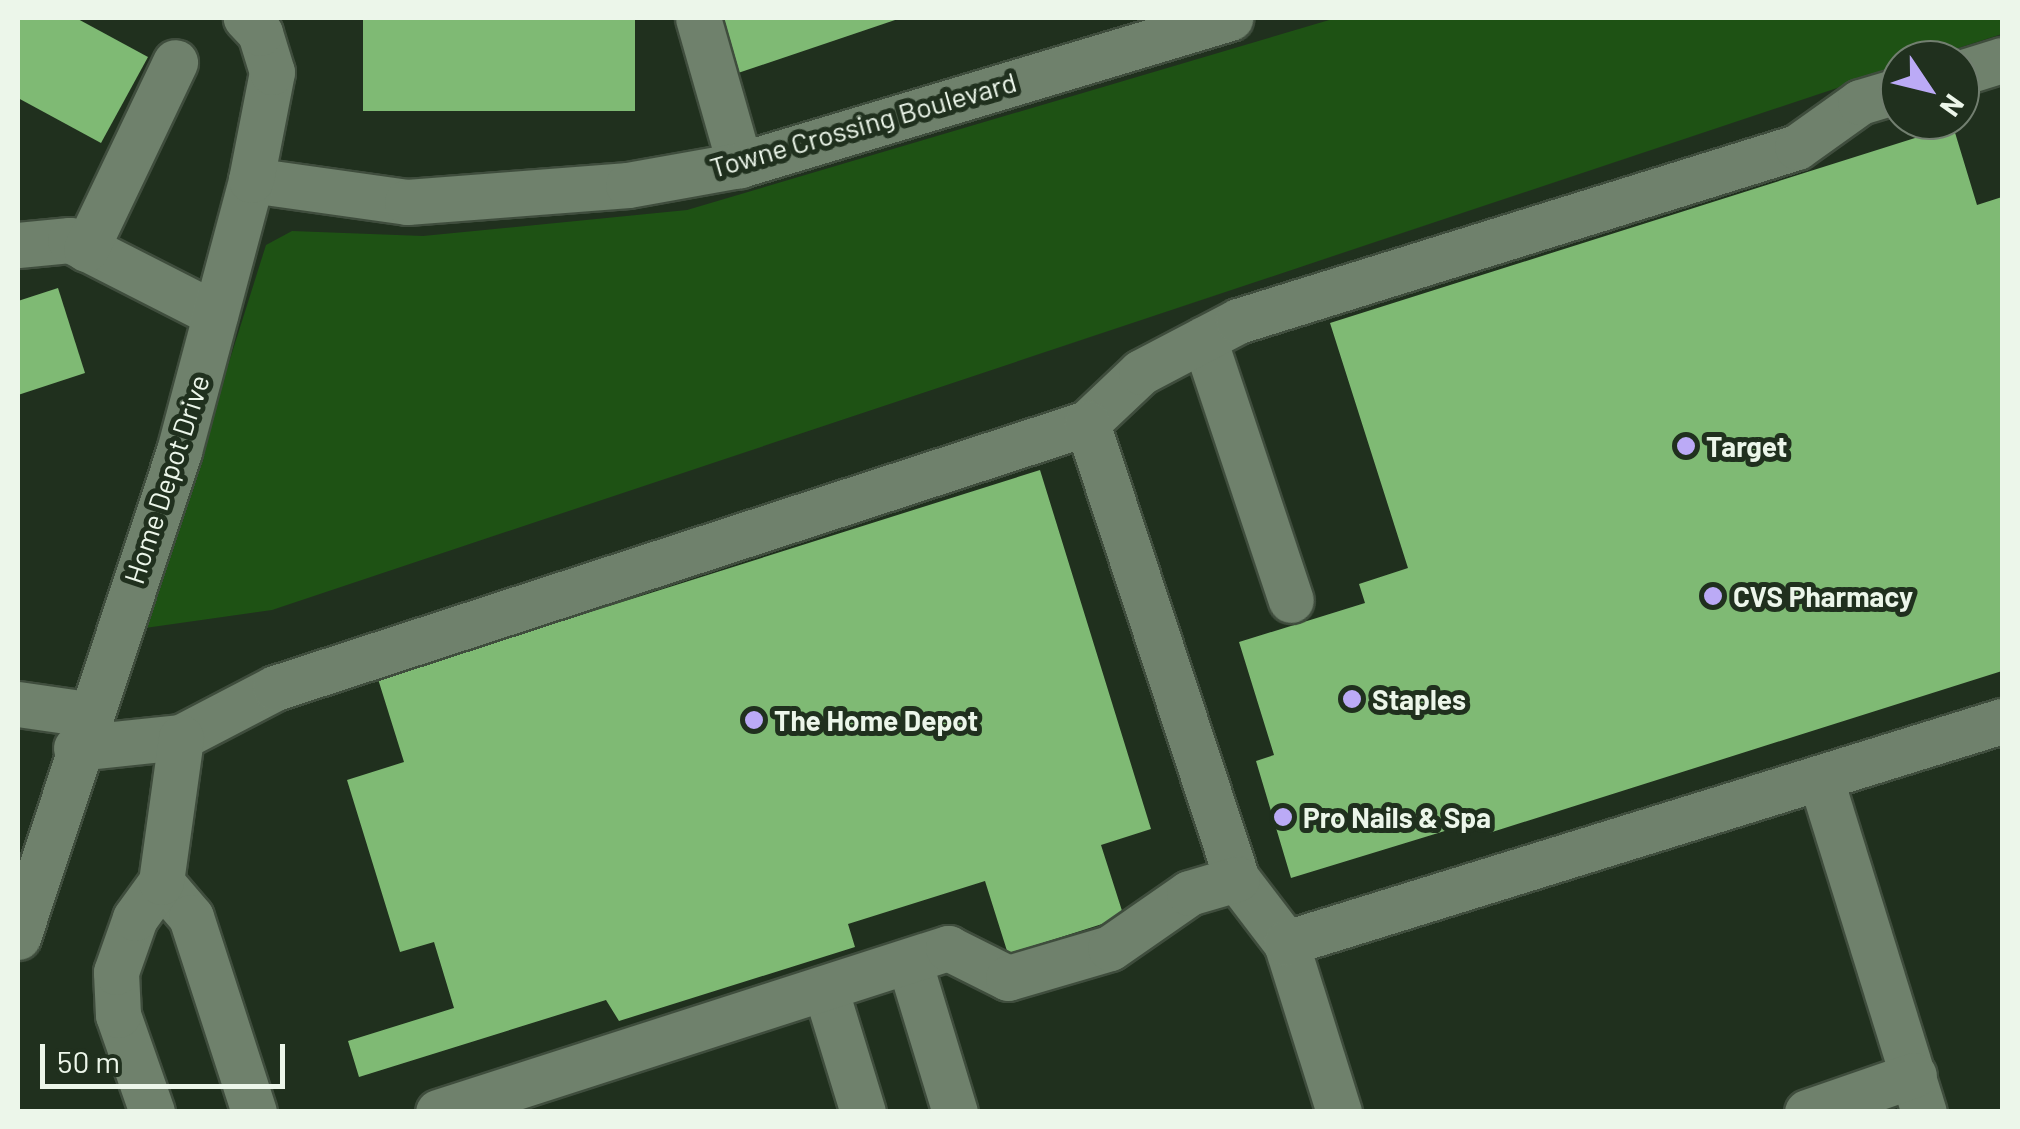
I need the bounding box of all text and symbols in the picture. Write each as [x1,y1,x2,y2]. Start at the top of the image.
north arrow [1880,40,1980,140]
street label: Towne Crossing Boulevard [706,64,1020,184]
text: N [1934,89,1972,123]
street label: Home Depot Drive [116,370,216,588]
place label: Target [1706,429,1787,463]
marker: Target [1675,435,1697,457]
place label: CVS Pharmacy [1733,579,1913,613]
marker: CVS Pharmacy [1702,585,1724,607]
place label: Staples [1372,682,1466,716]
marker: Staples [1341,688,1363,710]
place label: The Home Depot [774,703,978,737]
marker: The Home Depot [743,709,765,731]
place label: Pro Nails & Spa [1303,800,1491,834]
marker: Pro Nails & Spa [1272,806,1294,828]
scale bar [45,1024,290,1086]
text: 50 m [57,1043,120,1079]

